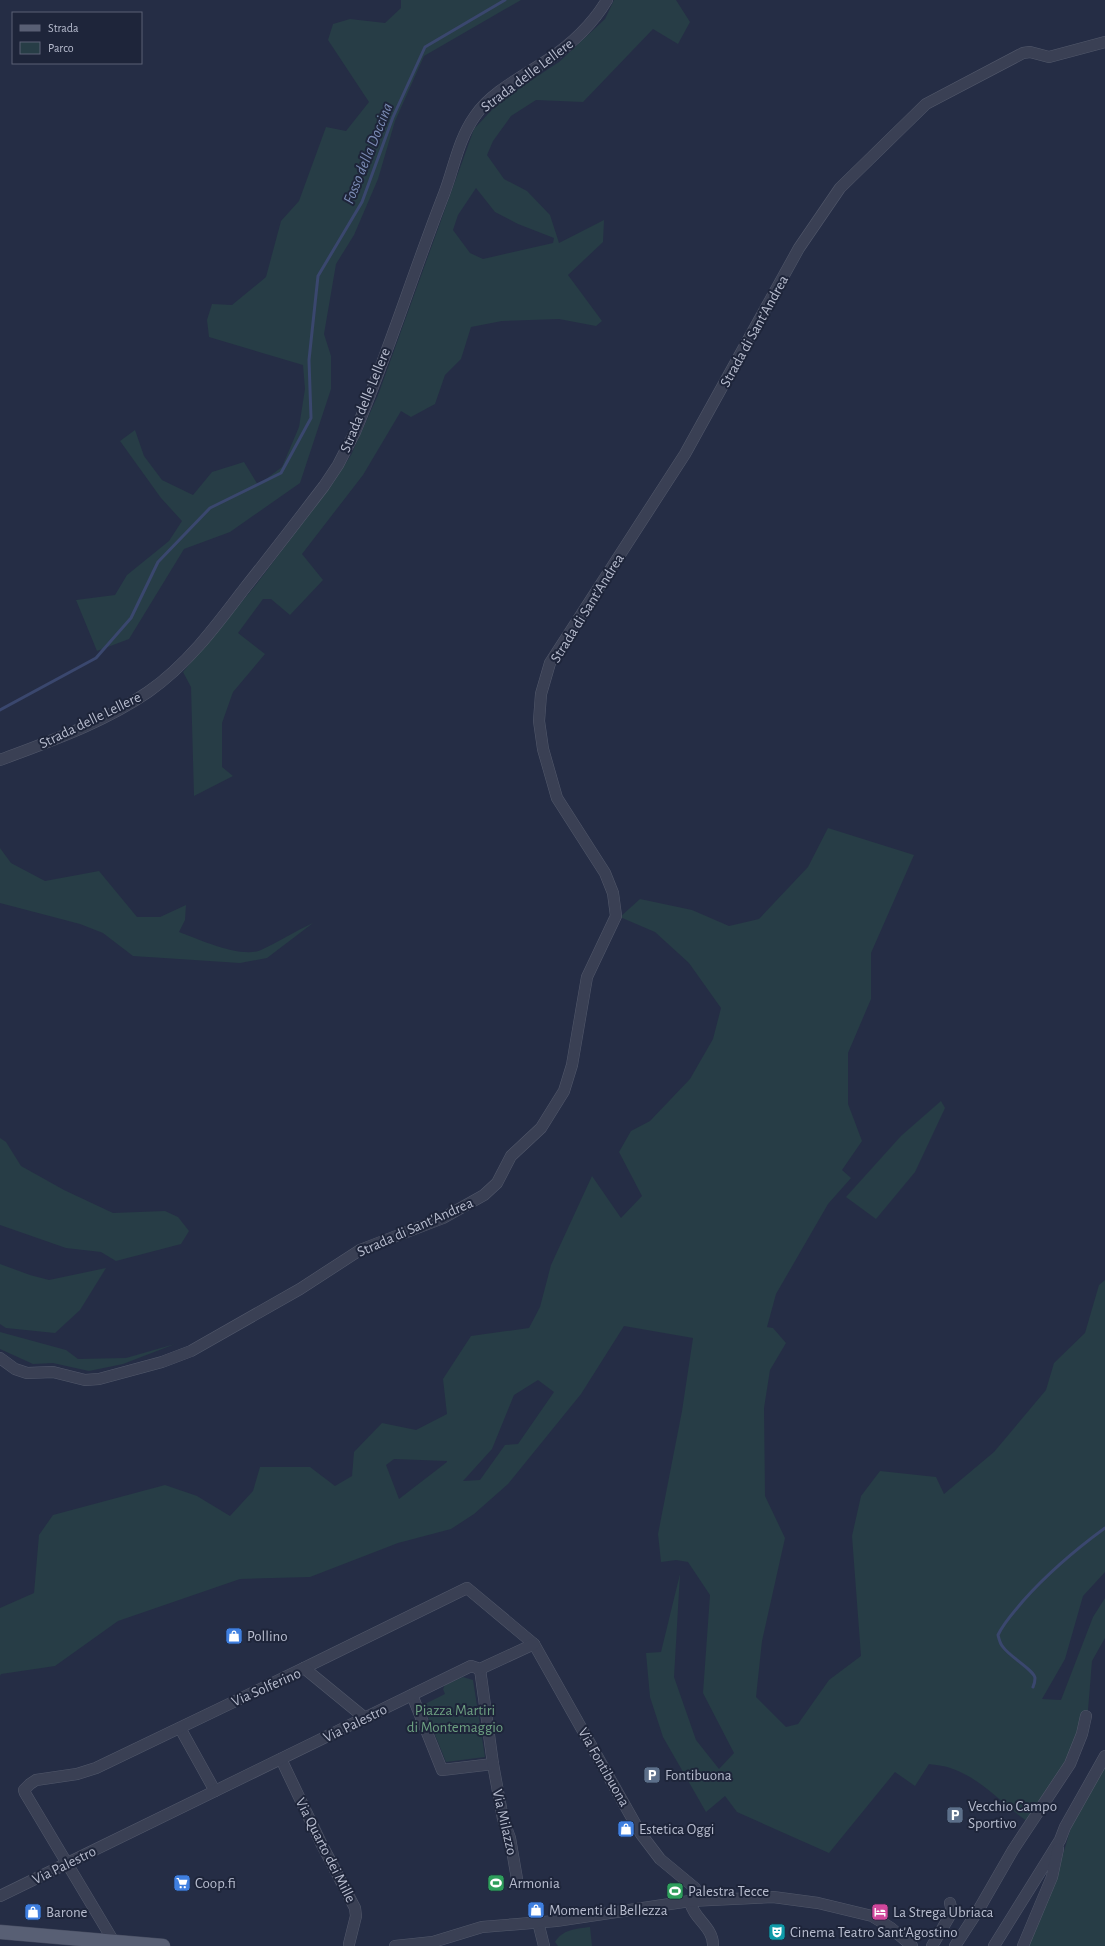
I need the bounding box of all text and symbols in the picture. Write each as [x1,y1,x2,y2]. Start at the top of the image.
legend [12,12,142,64]
text: Strada [48,22,79,34]
street label: Strada delle Lellere [478,36,576,115]
text: Parco [48,42,74,54]
water label: Fosso della Doccina [340,101,395,206]
street label: Strada di Sant'Andrea [718,273,791,390]
street label: Strada delle Lellere [338,346,393,455]
street label: Strada di Sant'Andrea [548,551,627,665]
street label: Strada delle Lellere [37,689,144,752]
street label: Strada di Sant'Andrea [355,1195,476,1260]
shop icon: Pollino [224,1626,244,1646]
place label: Pollino [247,1629,288,1644]
street label: Via Solferino [229,1666,303,1709]
street label: Via Palestro [321,1702,390,1745]
park label: Piazza Martiri di Montemaggio [407,1703,503,1735]
street label: Via Fontibuona [575,1725,632,1809]
parking icon: Fontibuona [642,1765,662,1785]
place label: Fontibuona [665,1768,732,1783]
street label: Via Milazzo [490,1788,519,1857]
street label: Via Quarto dei Mille [293,1795,358,1905]
place label: Vecchio Campo Sportivo [968,1799,1057,1831]
parking icon: Vecchio Campo Sportivo [945,1805,965,1825]
shop icon: Estetica Oggi [616,1819,636,1839]
place label: Estetica Oggi [639,1822,714,1837]
street label: Via Palestro [30,1844,99,1887]
supermarket icon: Coop.fi [172,1873,192,1893]
sports icon: Armonia [486,1873,506,1893]
place label: Coop.fi [195,1876,236,1891]
place label: Armonia [509,1876,560,1891]
sports icon: Palestra Tecce [665,1881,685,1901]
place label: Palestra Tecce [688,1884,769,1899]
shop icon: Momenti di Bellezza [526,1900,546,1920]
shop icon: Barone [23,1902,43,1922]
hotel icon: La Strega Ubriaca [870,1902,890,1922]
place label: Momenti di Bellezza [549,1903,668,1918]
place label: Barone [46,1905,88,1920]
place label: La Strega Ubriaca [893,1905,994,1920]
theatre icon: Cinema Teatro Sant'Agostino [767,1922,787,1942]
place label: Cinema Teatro Sant'Agostino [790,1925,958,1940]

